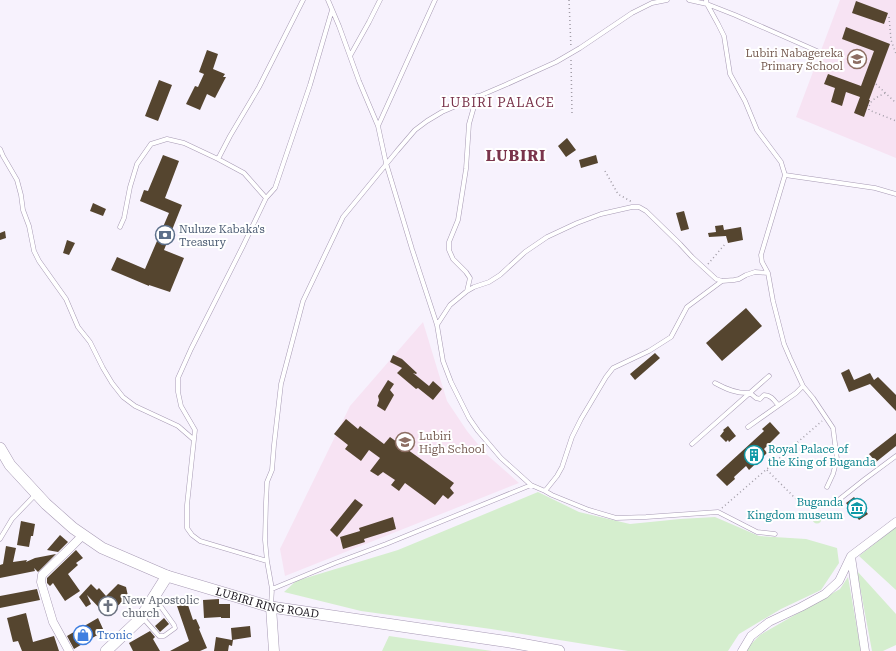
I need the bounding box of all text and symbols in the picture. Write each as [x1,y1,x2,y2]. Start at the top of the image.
place label: Lubiri Nabagereka Primary School [745,47,844,73]
school or university icon: Lubiri Nabagereka Primary School [846,48,868,70]
district label: LUBIRI PALACE [441,95,555,110]
district label: LUBIRI [486,147,546,165]
place label: Nuluze Kabaka's Treasury [179,223,265,249]
bank icon: Nuluze Kabaka's Treasury [154,224,176,246]
place label: Lubiri High School [419,430,486,456]
school or university icon: Lubiri High School [394,431,416,453]
place label: Royal Palace of the King of Buganda [768,443,876,469]
building icon: Royal Palace of the King of Buganda [743,444,765,466]
place label: Buganda Kingdom museum [747,496,843,522]
museum icon: Buganda Kingdom museum [846,497,868,519]
street label: LUBIRI RING ROAD [214,585,320,621]
place label: New Apostolic church [122,594,199,620]
church icon: New Apostolic church [97,595,119,617]
shop icon: Tronic [72,624,94,646]
place label: Tronic [97,629,132,642]

